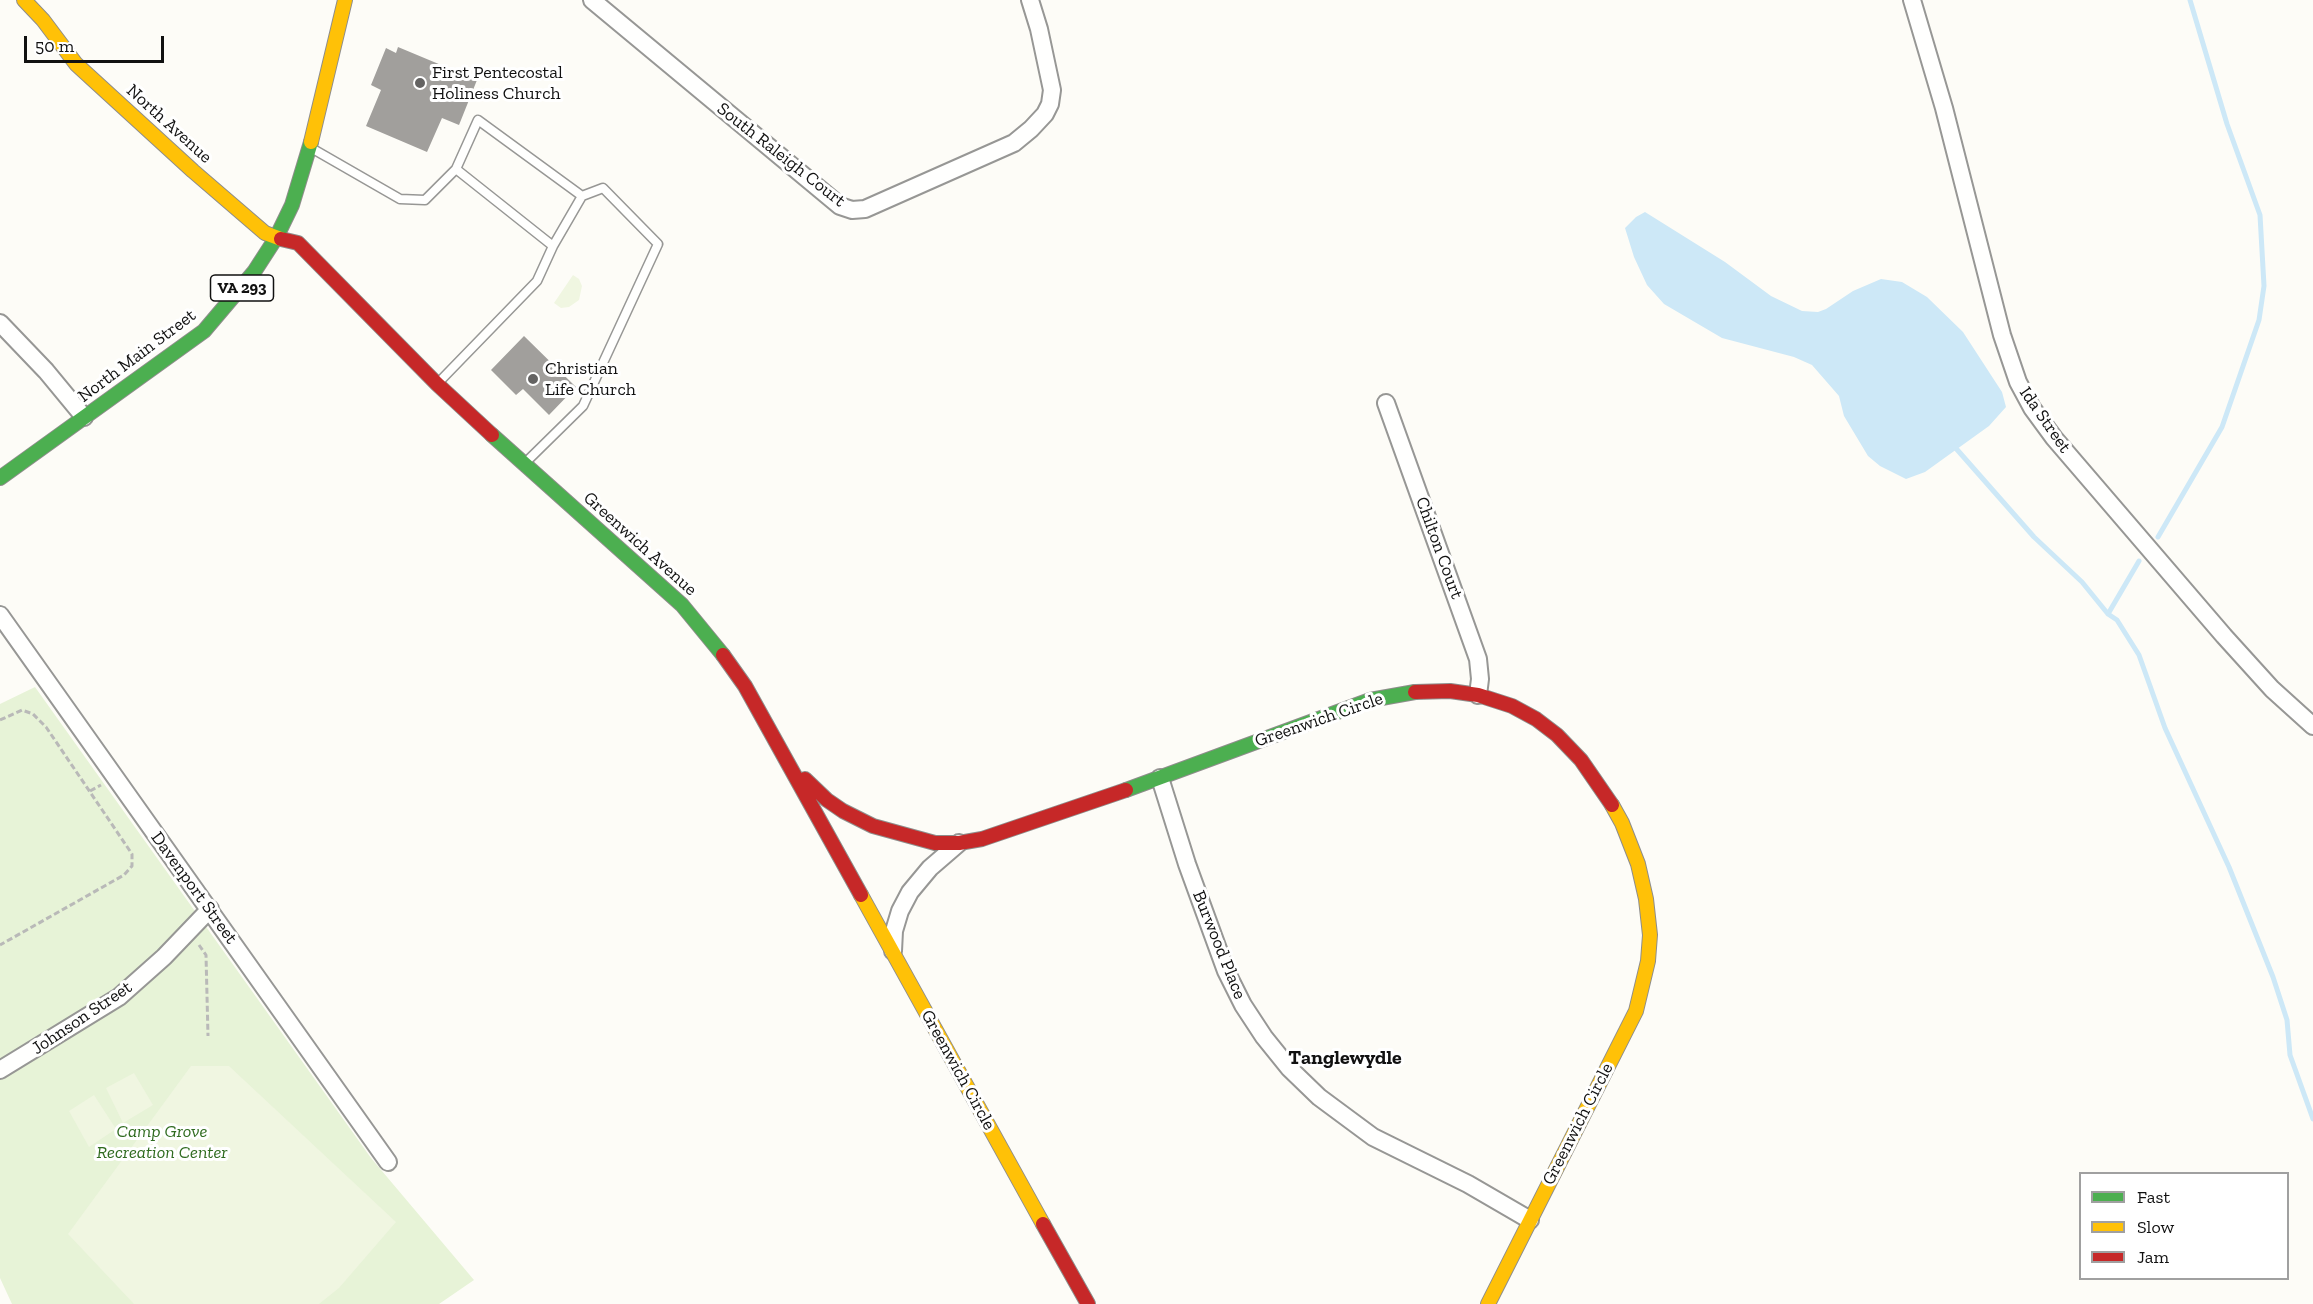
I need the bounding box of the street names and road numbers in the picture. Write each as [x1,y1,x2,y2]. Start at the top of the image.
street label: North Avenue [122,80,216,168]
street label: South Raleigh Court [712,98,850,212]
road number: VA 293 [210,275,274,301]
street label: North Main Street [74,305,200,407]
street label: Ida Street [2014,383,2076,457]
street label: Greenwich Avenue [579,487,701,601]
street label: Chilton Court [1411,494,1467,602]
street label: Greenwich Circle [1252,688,1386,752]
street label: Davenport Street [146,828,242,948]
street label: Burwood Place [1187,888,1251,1002]
street label: Johnson Street [28,977,136,1059]
street label: Greenwich Circle [916,1006,1000,1134]
street label: Greenwich Circle [1538,1059,1618,1189]

